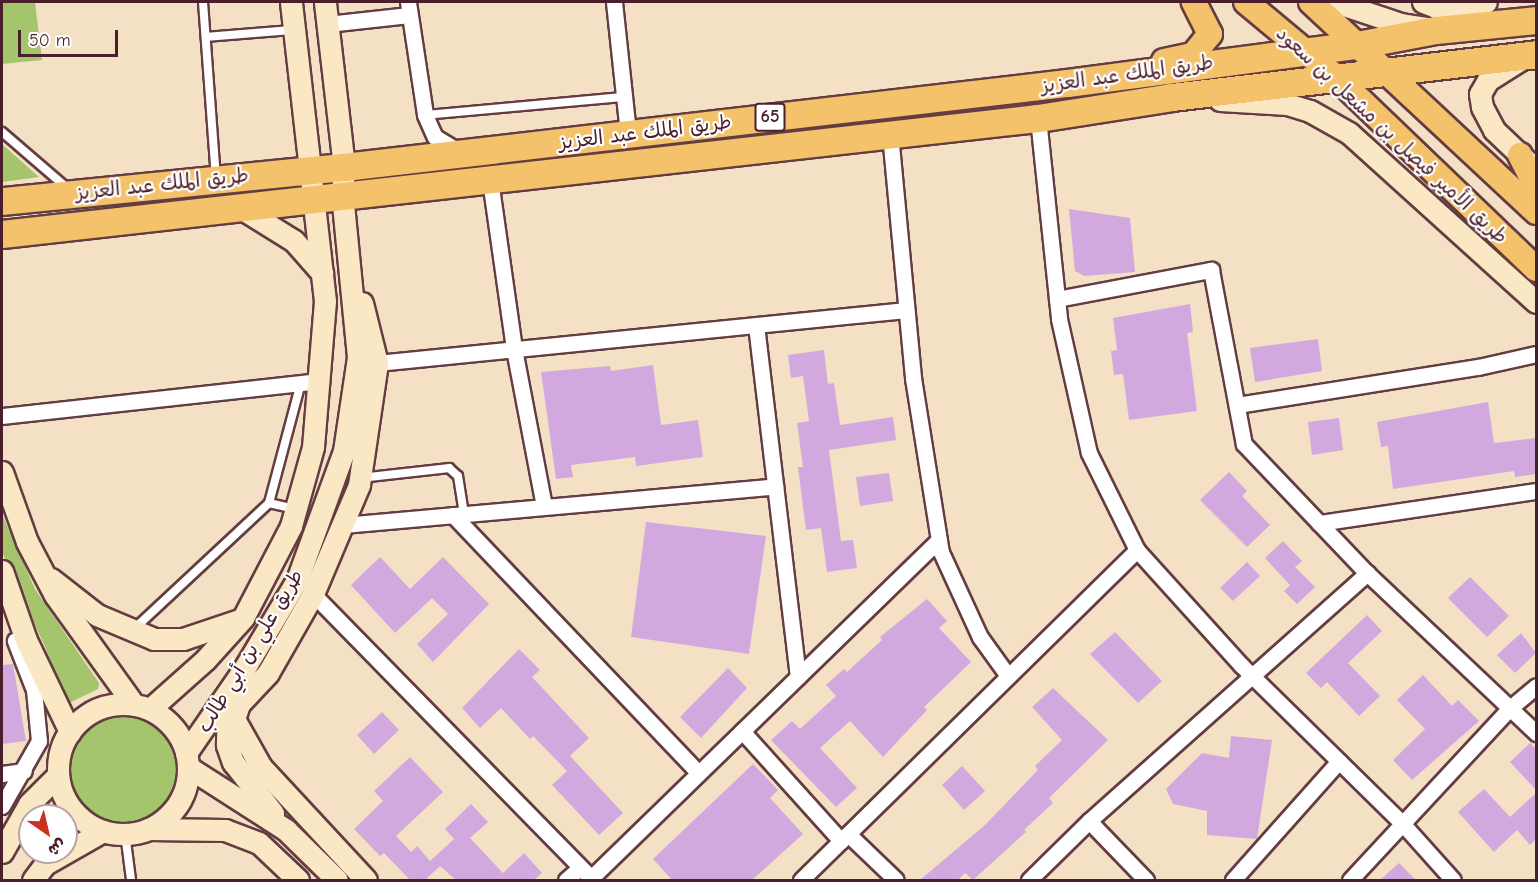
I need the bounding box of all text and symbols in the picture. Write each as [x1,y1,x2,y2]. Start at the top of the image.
scale bar [21,18,122,56]
street label: طريق الأمير فيصل بن مشعل بن سعود [1271,21,1513,249]
text: 50 m [29,30,71,51]
street label: طريق الملك عبد العزيز [1039,50,1215,98]
road number: 65 [754,102,786,132]
street label: طريق الملك عبد العزيز [557,109,733,155]
street label: طريق الملك عبد العزيز [74,163,250,205]
street label: طريق علي بن أبي طالب [192,565,308,737]
north arrow [18,804,78,864]
text: ش [45,835,69,860]

